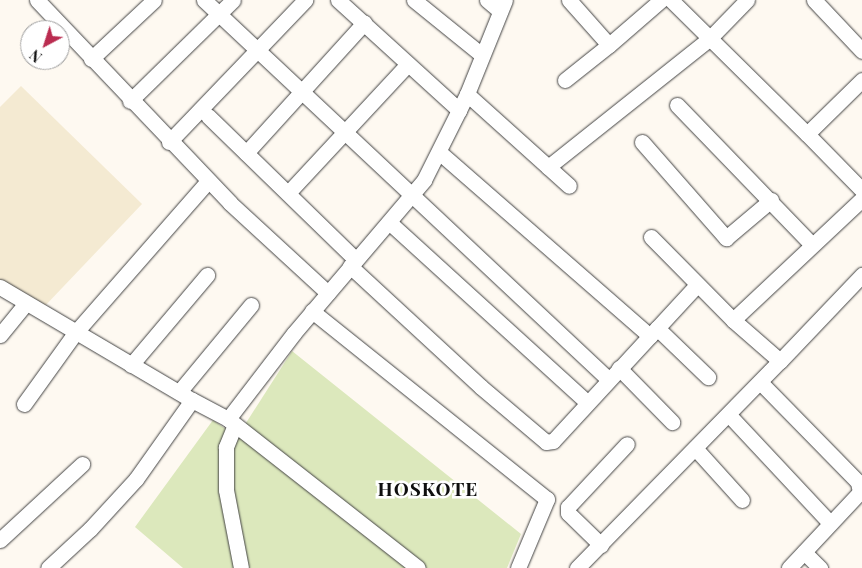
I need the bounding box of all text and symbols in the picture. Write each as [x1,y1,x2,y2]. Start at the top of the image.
north arrow [20,20,70,70]
text: N [26,46,46,67]
district label: HOSKOTE [377,478,479,500]

